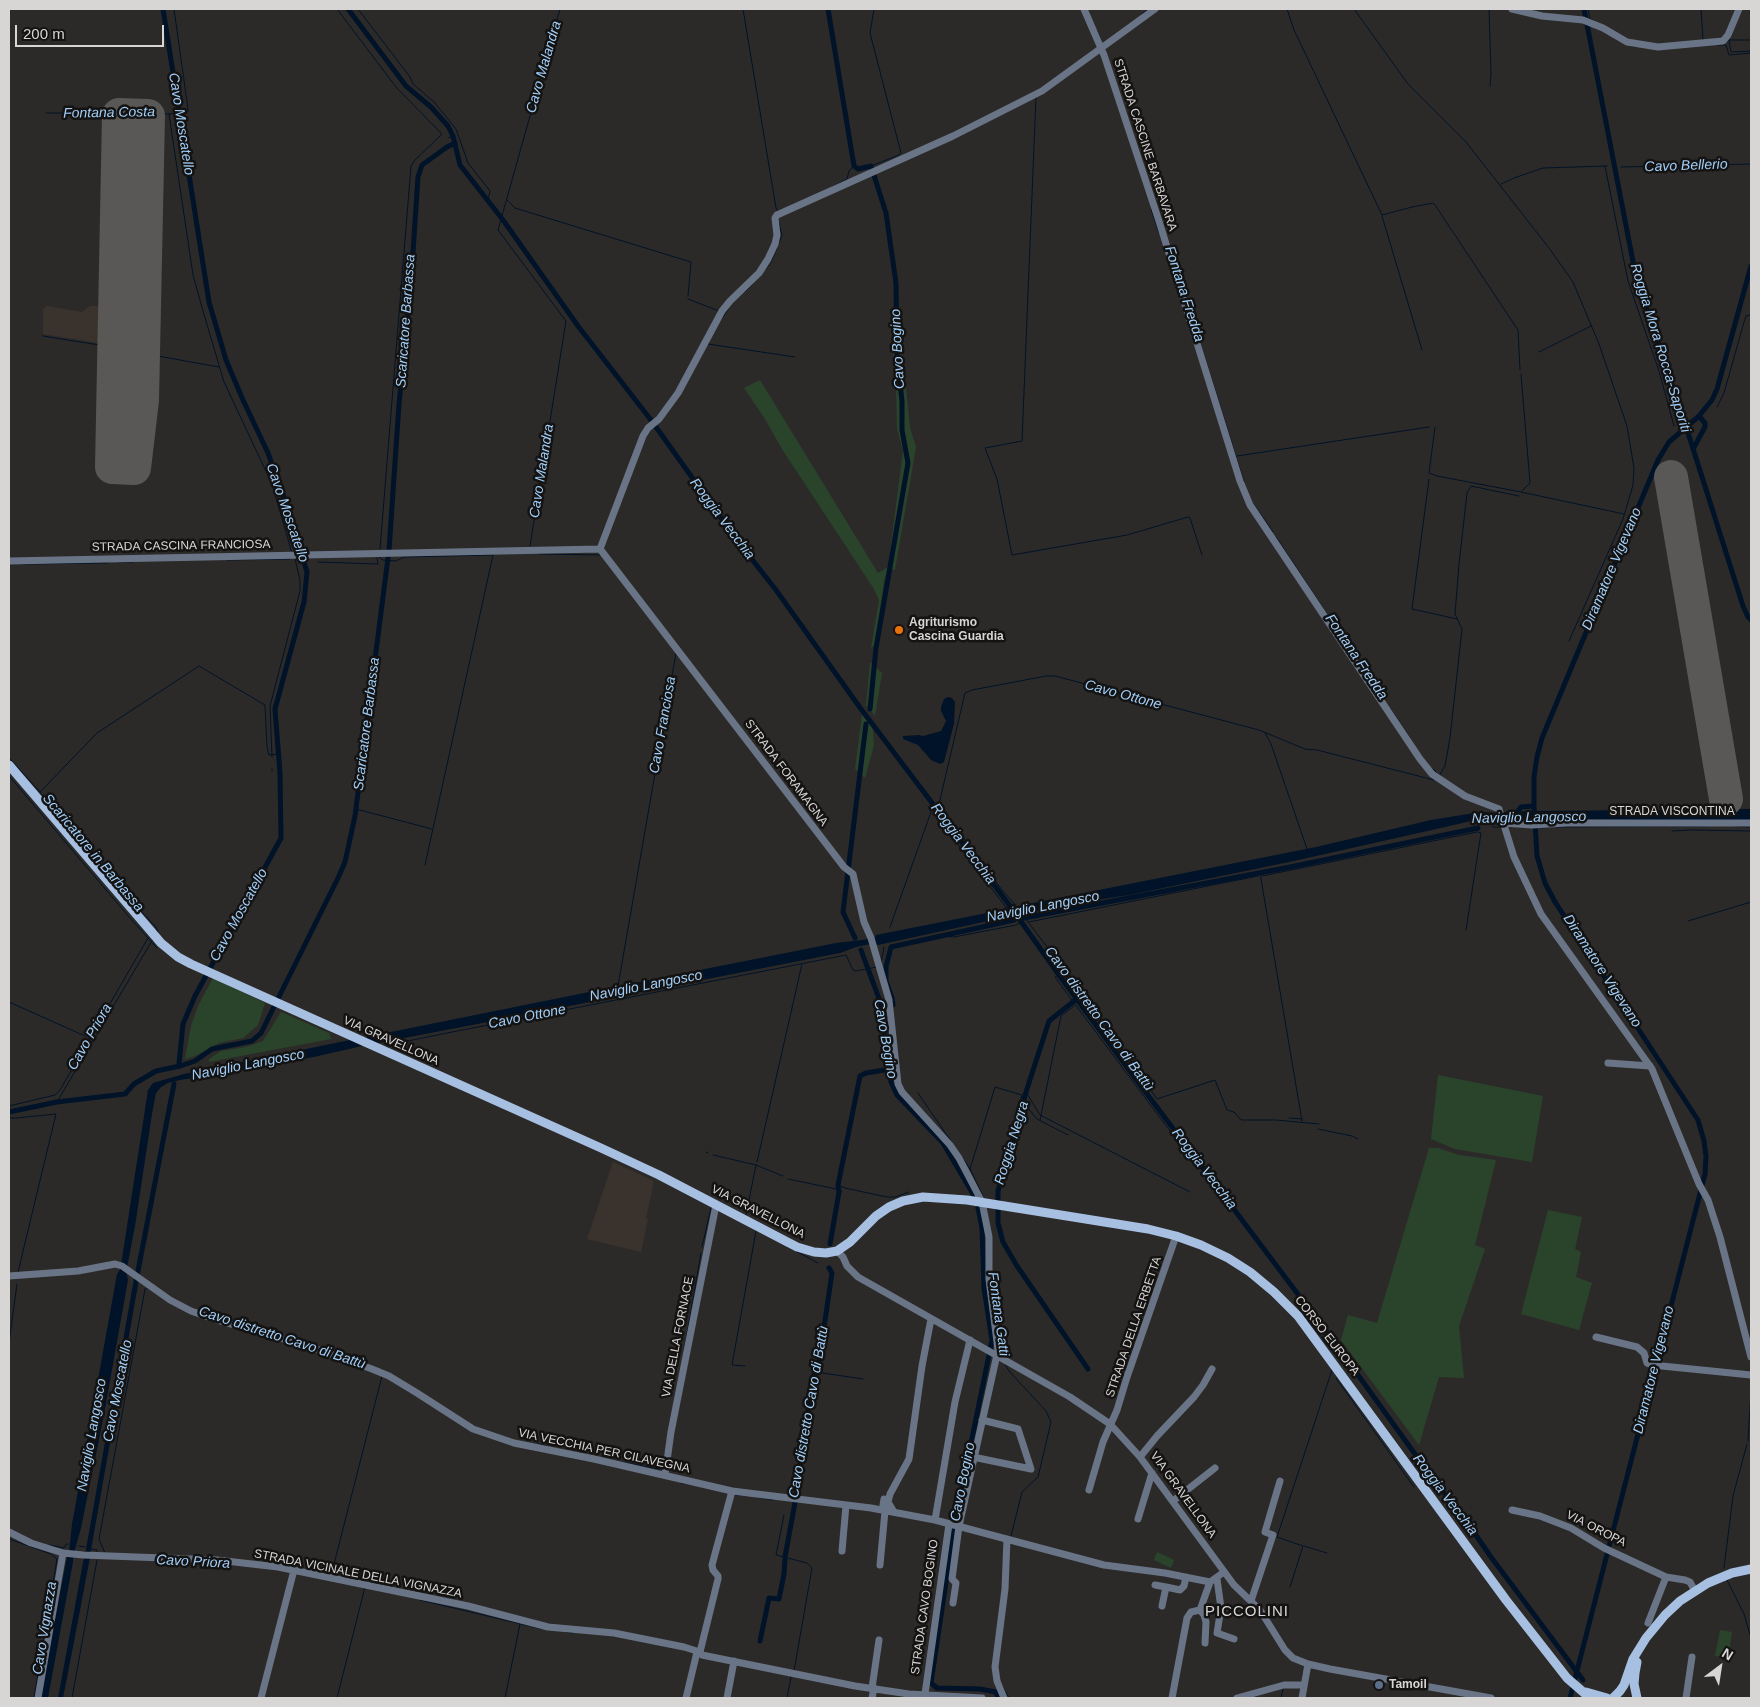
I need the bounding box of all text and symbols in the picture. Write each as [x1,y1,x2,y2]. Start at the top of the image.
scale bar [18,15,166,47]
water label: Cavo Malandra [523,19,565,115]
text: 200 m [23,25,65,42]
street label: STRADA CASCINE BARBAVARA [1110,57,1180,233]
water label: Cavo Moscatello [165,72,197,176]
water label: Fontana Costa [63,104,155,122]
water label: Cavo Bellerio [1644,156,1728,176]
water label: Fontana Fredda [1161,244,1207,344]
water label: Scaricatore Barbassa [393,254,419,388]
water label: Roggia Mora Rocca-Saporiti [1626,261,1694,435]
water label: Cavo Bogino [888,309,908,389]
water label: Cavo Malandra [526,423,558,519]
water label: Cavo Moscatello [262,461,312,565]
water label: Roggia Vecchia [686,475,758,563]
water label: Diramatore Vigevano [1579,505,1645,633]
street label: STRADA CASCINA FRANCIOSA [92,537,270,555]
water label: Fontana Fredda [1321,611,1391,703]
place label: Agriturismo Cascina Guardia [909,616,1004,644]
marker: Agriturismo Cascina Guardia [893,624,905,636]
water label: Scaricatore Barbassa [351,657,383,791]
water label: Cavo Franciosa [646,675,680,775]
water label: Cavo Ottone [1083,677,1163,713]
street label: STRADA FORAMAGNA [741,717,831,829]
water label: Scaricatore in Barbassa [39,791,147,915]
water label: Roggia Vecchia [927,800,999,888]
street label: STRADA VISCONTINA [1609,805,1735,819]
water label: Naviglio Langosco [1472,809,1586,827]
water label: Cavo Moscatello [207,866,271,964]
water label: Naviglio Langosco [985,888,1101,926]
water label: Diramatore Vigevano [1559,911,1645,1031]
water label: Cavo distretto Cavo di Battù [1041,944,1157,1094]
water label: Naviglio Langosco [588,967,704,1005]
water label: Cavo Bogino [870,998,900,1080]
water label: Cavo Priora [64,1001,116,1073]
water label: Cavo Ottone [487,1001,567,1033]
street label: VIA GRAVELLONA [341,1013,441,1069]
water label: Naviglio Langosco [190,1046,306,1084]
water label: Roggia Negra [991,1099,1033,1187]
water label: Roggia Vecchia [1168,1125,1240,1213]
street label: VIA GRAVELLONA [709,1182,807,1242]
street label: STRADA DELLA ERBETTA [1103,1255,1165,1399]
water label: Fontana Gatti [984,1271,1012,1357]
street label: VIA DELLA FORNACE [659,1275,697,1399]
street label: CORSO EUROPA [1291,1293,1363,1379]
water label: Cavo distretto Cavo di Battù [197,1303,367,1373]
water label: Diramatore Vigevano [1630,1304,1678,1436]
water label: Cavo distretto Cavo di Battù [786,1325,832,1499]
water label: Cavo Moscatello [100,1339,136,1443]
water label: Naviglio Langosco [74,1377,110,1493]
street label: VIA VECCHIA PER CILAVEGNA [517,1426,691,1476]
water label: Cavo Bogino [947,1441,979,1523]
street label: VIA GRAVELLONA [1147,1449,1219,1541]
water label: Roggia Vecchia [1409,1451,1481,1539]
street label: VIA OROPA [1564,1508,1628,1550]
street label: STRADA CAVO BOGINO [908,1538,942,1676]
street label: STRADA VICINALE DELLA VIGNAZZA [253,1547,463,1601]
water label: Cavo Priora [156,1552,230,1572]
water label: Cavo Vignazza [29,1580,61,1676]
district label: PICCOLINI [1204,1603,1290,1621]
north arrow [1695,1642,1745,1692]
text: N [1719,1645,1736,1664]
place label: Tamoil [1389,1678,1427,1692]
marker: Tamoil [1373,1679,1385,1691]

